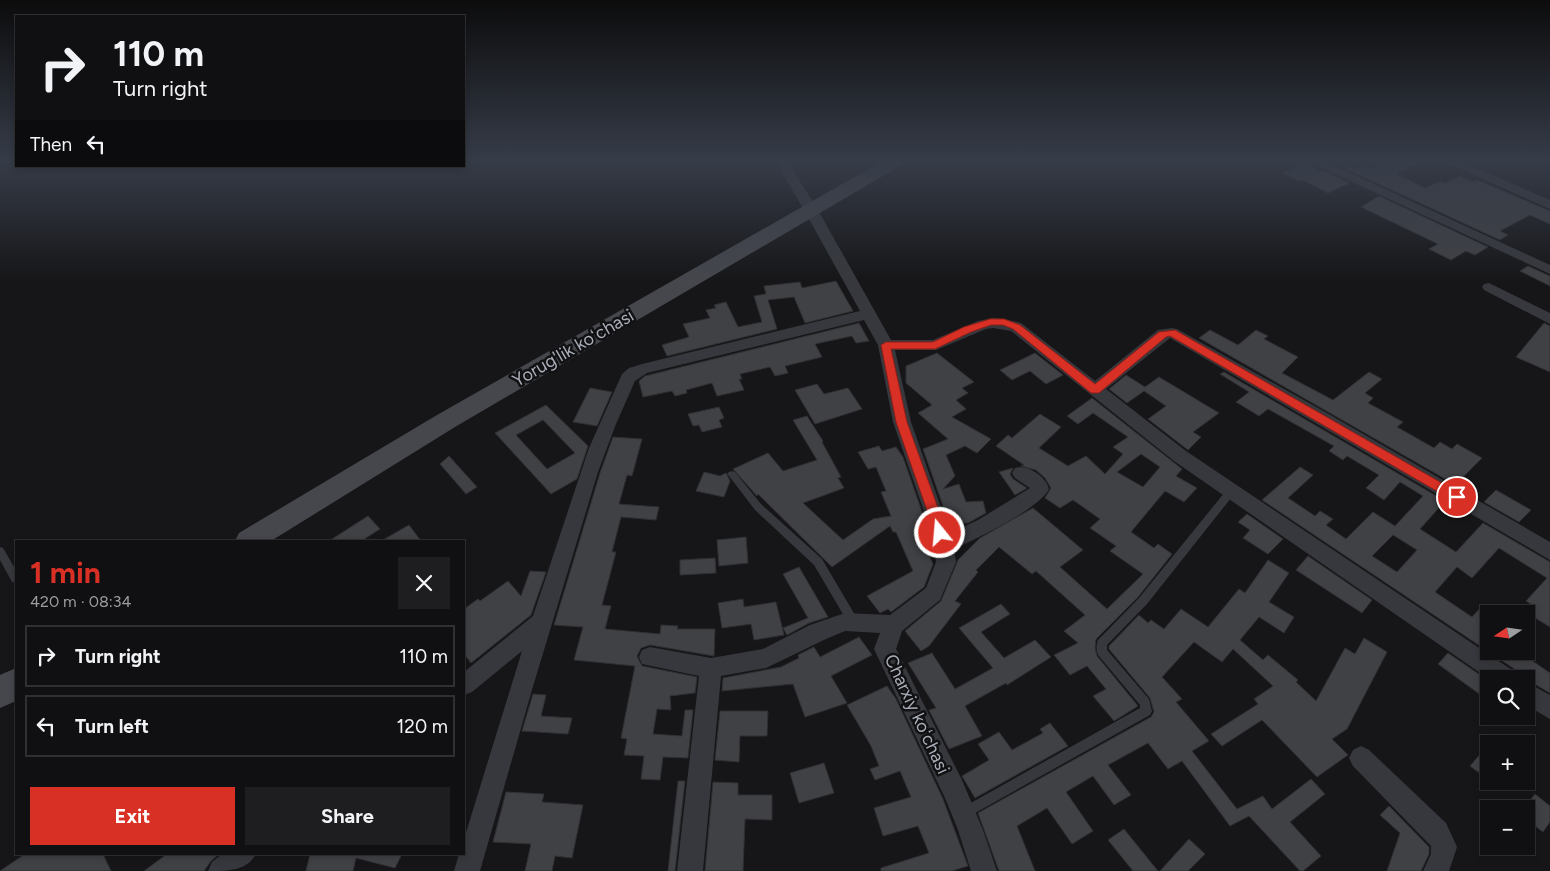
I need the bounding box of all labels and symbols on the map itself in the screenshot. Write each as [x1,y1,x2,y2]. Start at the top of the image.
street label: Yorug'lik koʻchasi [508,304,638,392]
pin [1436,476,1478,518]
position arrow [913,506,965,558]
north arrow [1480,605,1535,660]
street label: Charxiy koʻchasi [880,651,954,777]

